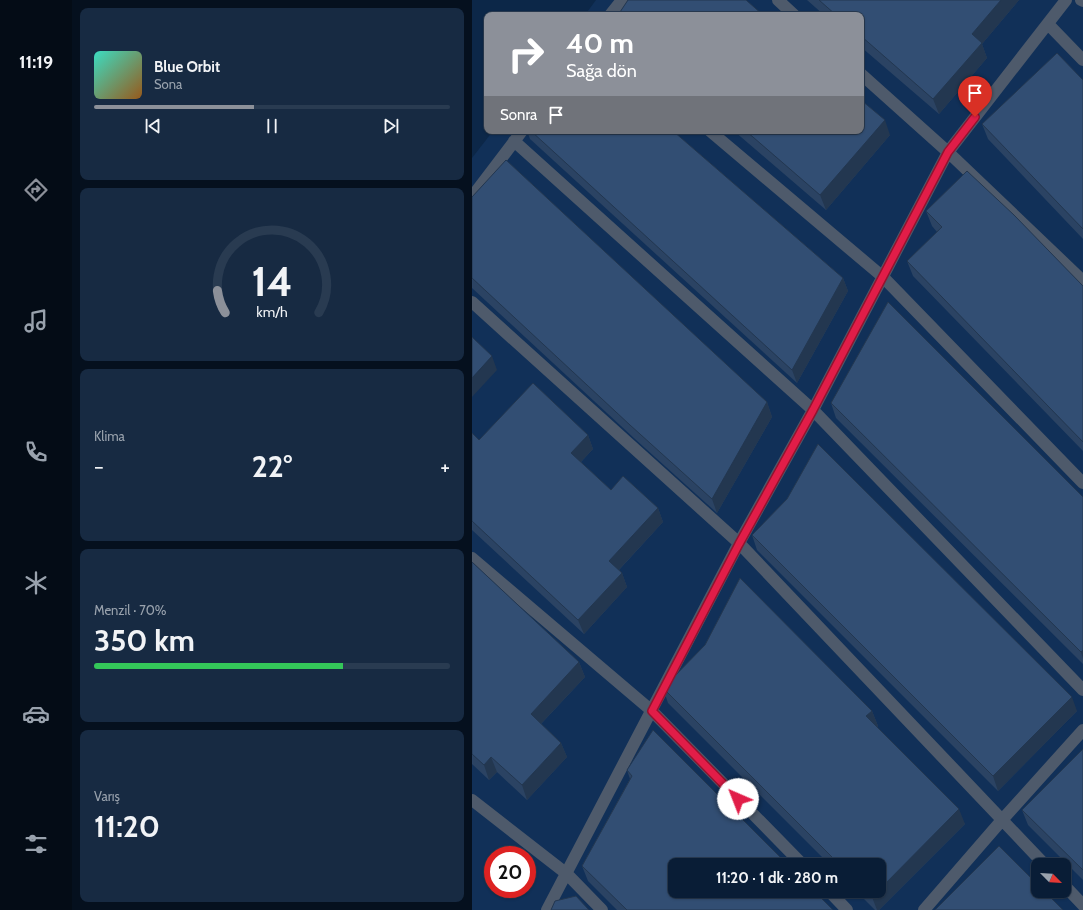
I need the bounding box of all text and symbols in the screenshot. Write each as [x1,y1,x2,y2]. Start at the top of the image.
text: 40 m [566,26,634,60]
icon: right [500,28,552,80]
text: 11:19 [19,51,53,73]
text: Blue Orbit [154,58,220,76]
text: Sağa dön [566,60,637,82]
text: Sona [154,76,182,92]
pin [958,76,992,117]
icon: arrive [964,82,986,104]
icon: arrive [545,104,567,126]
text: Sonra [500,106,537,124]
icon: previous [142,115,164,137]
icon: pause [261,115,283,137]
icon: next [380,115,402,137]
icon: directions [22,176,50,204]
text: 14 [251,255,293,305]
text: km/h [256,302,288,320]
icon: music [22,307,50,335]
text: Klima [94,428,125,444]
icon: phone [22,438,50,466]
text: 22° [252,448,292,485]
text: − [94,453,104,480]
text: + [440,453,450,480]
icon: climate [22,569,50,597]
text: Menzil · 70% [94,602,166,618]
text: 350 km [94,622,195,659]
icon: car [22,700,50,728]
position arrow [717,778,759,820]
text: Varış [94,788,120,804]
text: 11:20 [94,808,160,845]
icon: filters [22,830,50,858]
speed limit sign: 20 [484,846,536,898]
north arrow [1031,858,1071,898]
map controls [1031,858,1071,898]
text: 11:20 · 1 dk · 280 m [716,869,838,887]

